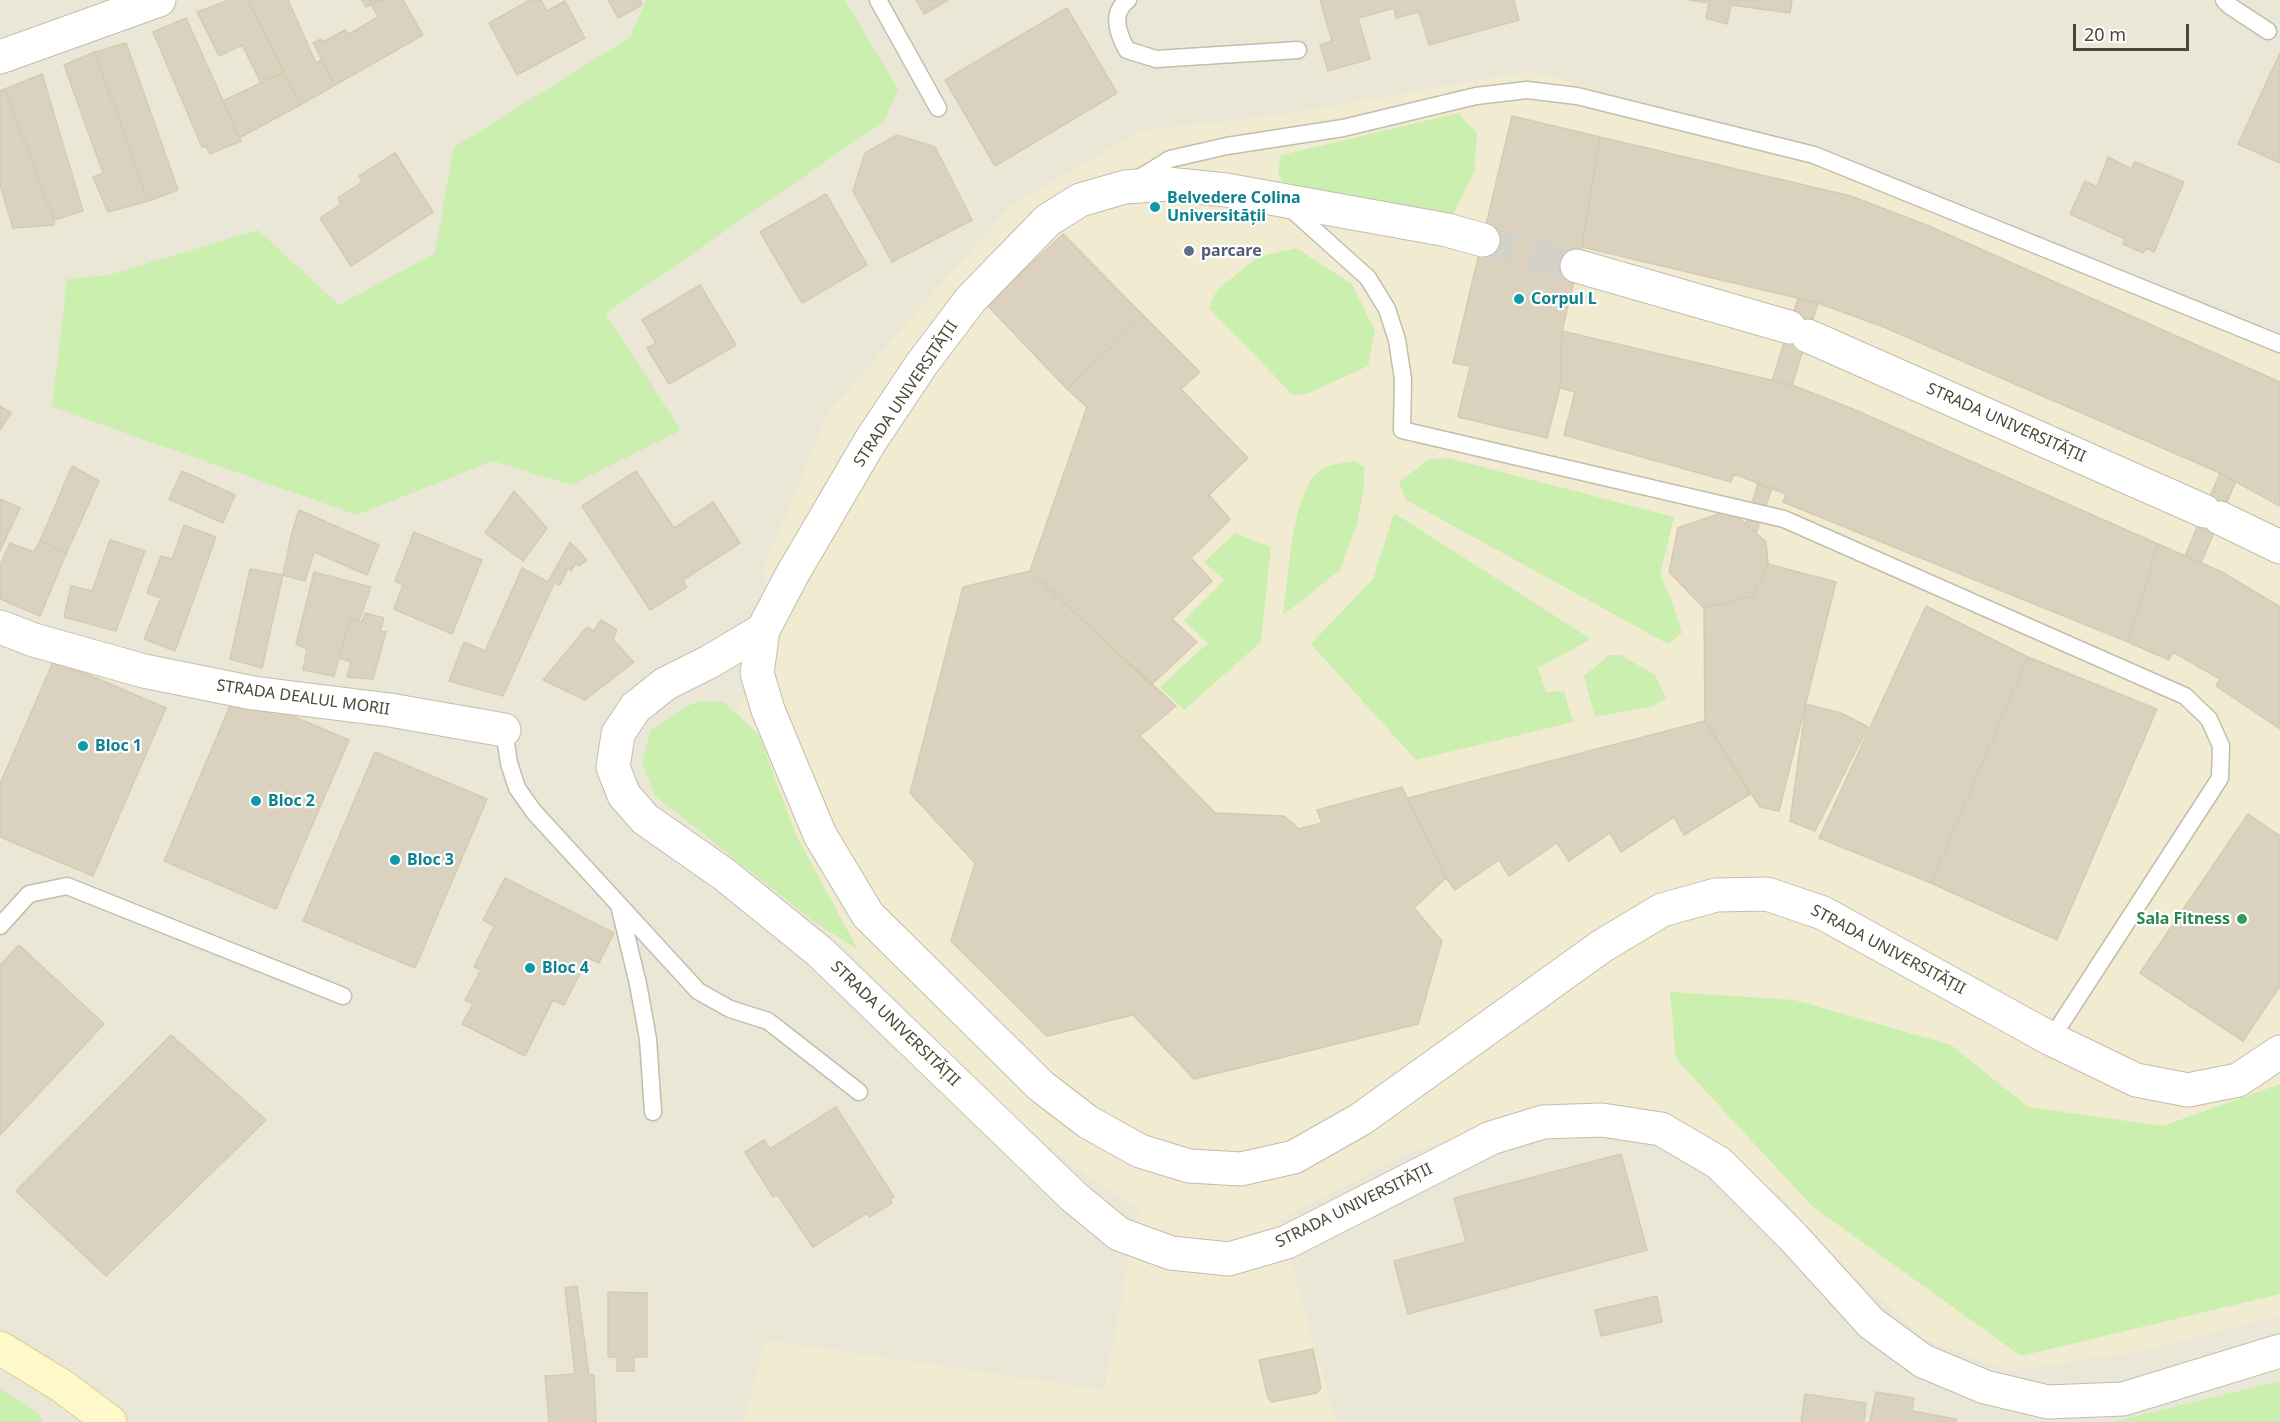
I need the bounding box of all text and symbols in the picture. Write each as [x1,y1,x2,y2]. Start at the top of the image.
scale bar [2076,12,2192,50]
text: 20 m [2084,22,2126,46]
place label: Belvedere Colina Universității [1167,188,1301,226]
marker: Belvedere Colina Universității [1148,200,1162,214]
place label: parcare [1201,241,1262,261]
marker: parcare [1182,244,1196,258]
place label: Corpul L [1531,289,1597,309]
marker: Corpul L [1512,292,1526,306]
street label: STRADA UNIVERSITĂȚII [850,317,962,471]
street label: STRADA UNIVERSITĂȚII [1923,379,2089,467]
street label: STRADA DEALUL MORII [215,676,391,720]
place label: Bloc 1 [95,736,142,756]
marker: Bloc 1 [76,739,90,753]
place label: Bloc 2 [268,791,315,811]
marker: Bloc 2 [249,794,263,808]
place label: Bloc 3 [407,850,454,870]
marker: Bloc 3 [388,853,402,867]
street label: STRADA UNIVERSITĂȚII [1807,901,1969,999]
place label: Sala Fitness [2137,909,2230,929]
marker: Sala Fitness [2235,912,2249,926]
street label: STRADA UNIVERSITĂȚII [826,957,964,1091]
place label: Bloc 4 [542,958,589,978]
marker: Bloc 4 [523,961,537,975]
street label: STRADA UNIVERSITĂȚII [1272,1160,1436,1252]

